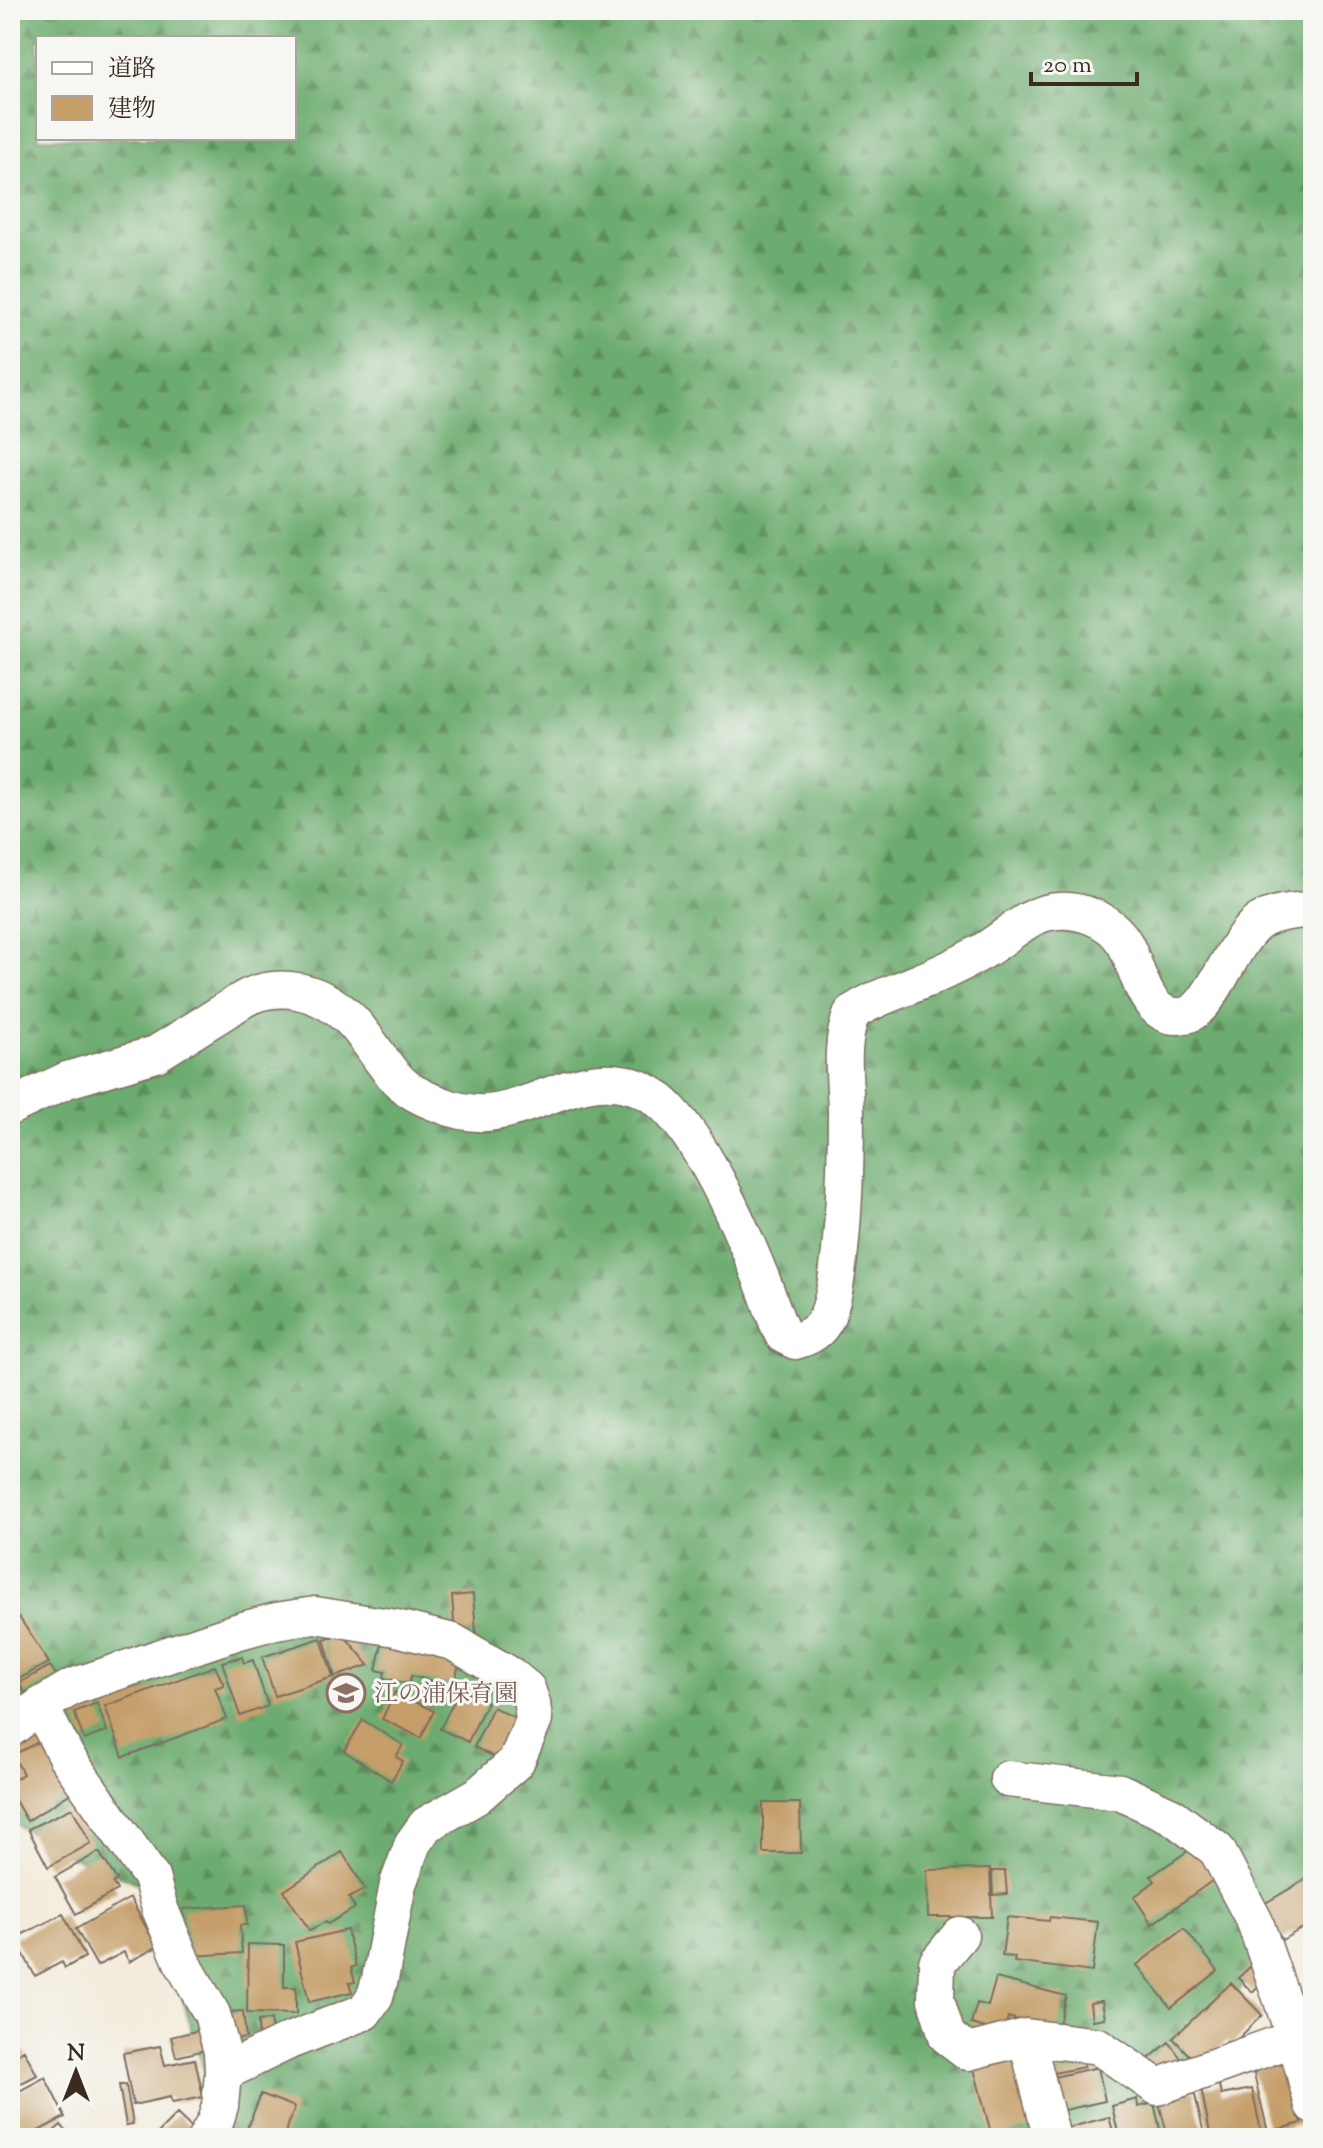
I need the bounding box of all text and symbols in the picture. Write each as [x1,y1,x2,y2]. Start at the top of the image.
legend [36,36,296,140]
scale bar [1031,36,1137,86]
text: 20 m [1043,49,1092,83]
text: 道路 [108,53,156,87]
text: 建物 [108,93,156,127]
school or university icon: 江の浦保育園 [325,1672,367,1714]
place label: 江の浦保育園 [374,1678,518,1712]
north arrow [36,2032,116,2112]
text: N [67,2039,85,2071]

